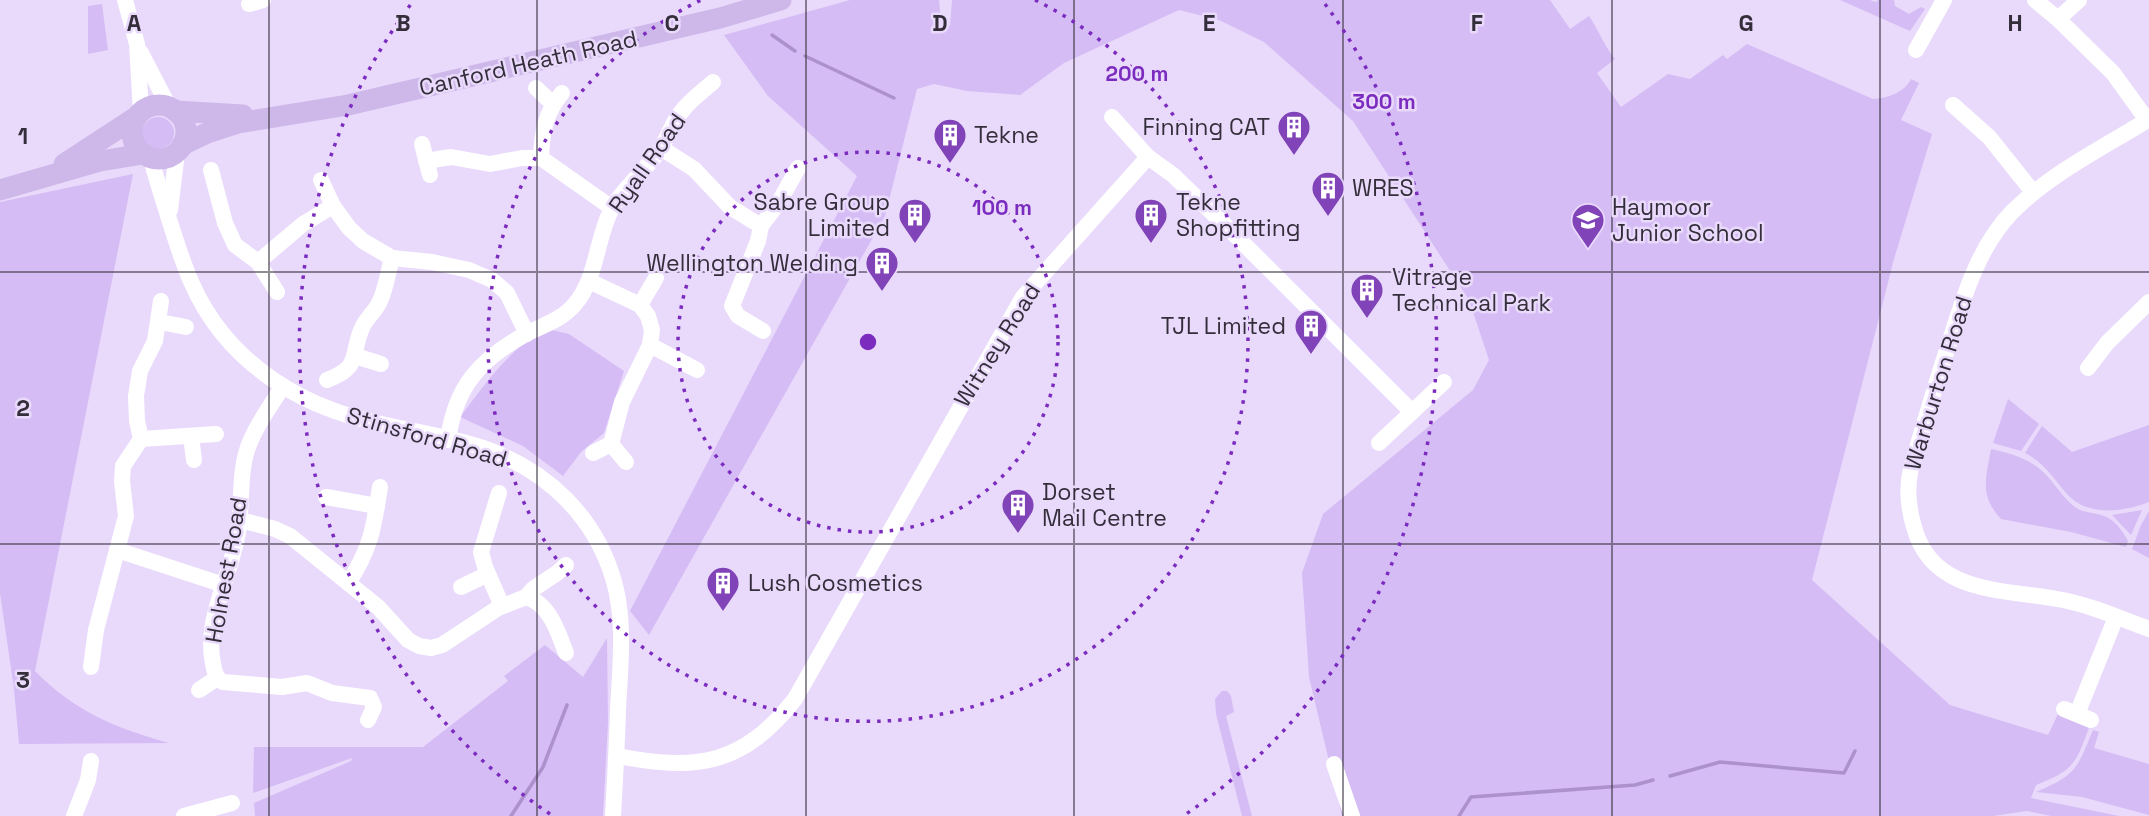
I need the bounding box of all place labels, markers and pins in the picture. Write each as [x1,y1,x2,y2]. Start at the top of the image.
building icon: Finning CAT [1275,108,1313,157]
place label: Finning CAT [1142,112,1270,142]
building icon: Tekne [931,116,969,165]
place label: Tekne [974,120,1039,150]
building icon: WRES [1309,169,1347,218]
place label: WRES [1352,173,1414,203]
place label: Sabre Group Limited [754,187,890,243]
place label: Tekne Shopfitting [1176,187,1301,243]
place label: Haymoor Junior School [1612,192,1764,248]
building icon: Sabre Group Limited [896,196,934,245]
building icon: Tekne Shopfitting [1132,196,1170,245]
school or university icon: Haymoor Junior School [1569,201,1607,250]
building icon: Wellington Welding [863,244,901,293]
place label: Wellington Welding [646,248,858,278]
place label: Vitrage Technical Park [1392,262,1551,318]
building icon: Vitrage Technical Park [1348,271,1386,320]
building icon: TJL Limited [1292,307,1330,356]
place label: TJL Limited [1161,311,1286,341]
centre of rings [856,330,880,354]
place label: Dorset Mail Centre [1042,477,1167,533]
building icon: Dorset Mail Centre [999,486,1037,535]
building icon: Lush Cosmetics [704,564,742,613]
place label: Lush Cosmetics [748,568,923,598]

